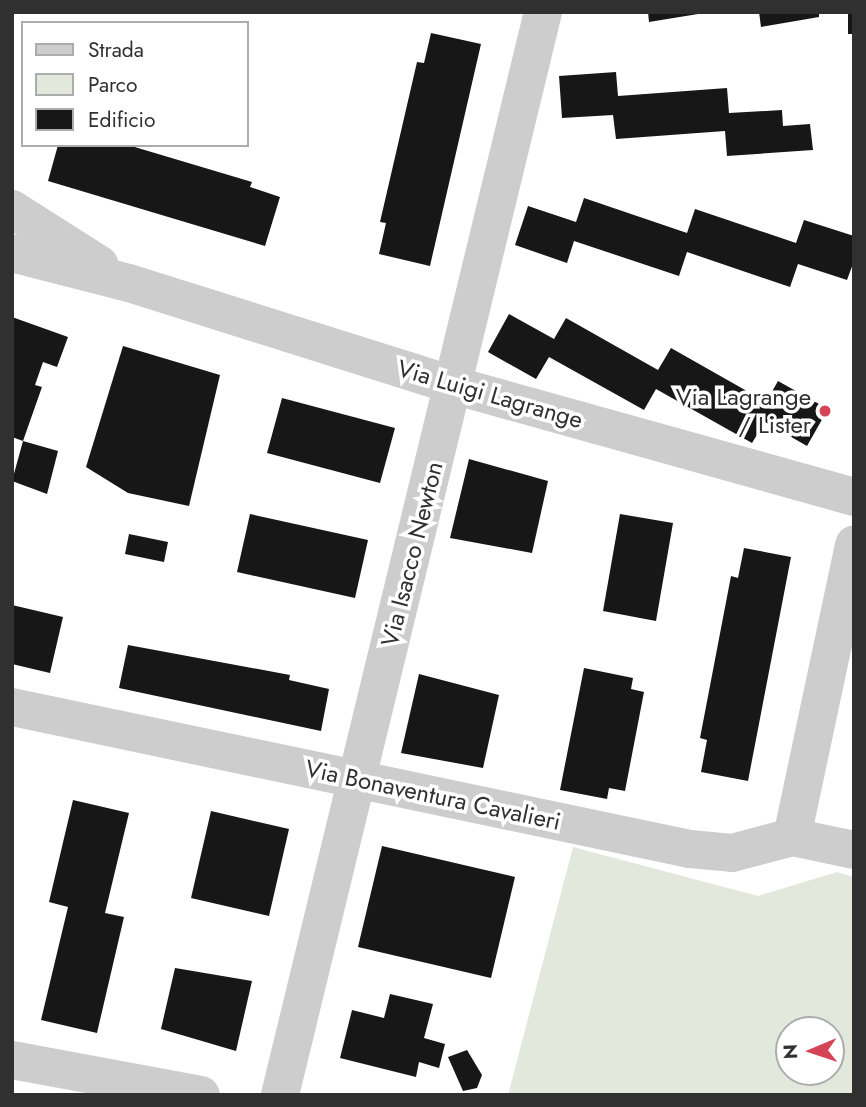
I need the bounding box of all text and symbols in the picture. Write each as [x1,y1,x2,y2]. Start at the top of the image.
legend [21,21,248,147]
text: Strada [88,35,144,65]
text: Parco [88,70,137,100]
text: Edificio [88,105,155,135]
street label: Via Luigi Lagrange [394,354,586,434]
place label: Via Lagrange / Lister [676,383,811,439]
marker: Via Lagrange / Lister [817,403,833,419]
street label: Via Isacco Newton [375,459,449,649]
street label: Via Bonaventura Cavalieri [303,754,563,836]
north arrow [775,1016,845,1086]
text: N [777,1044,804,1060]

